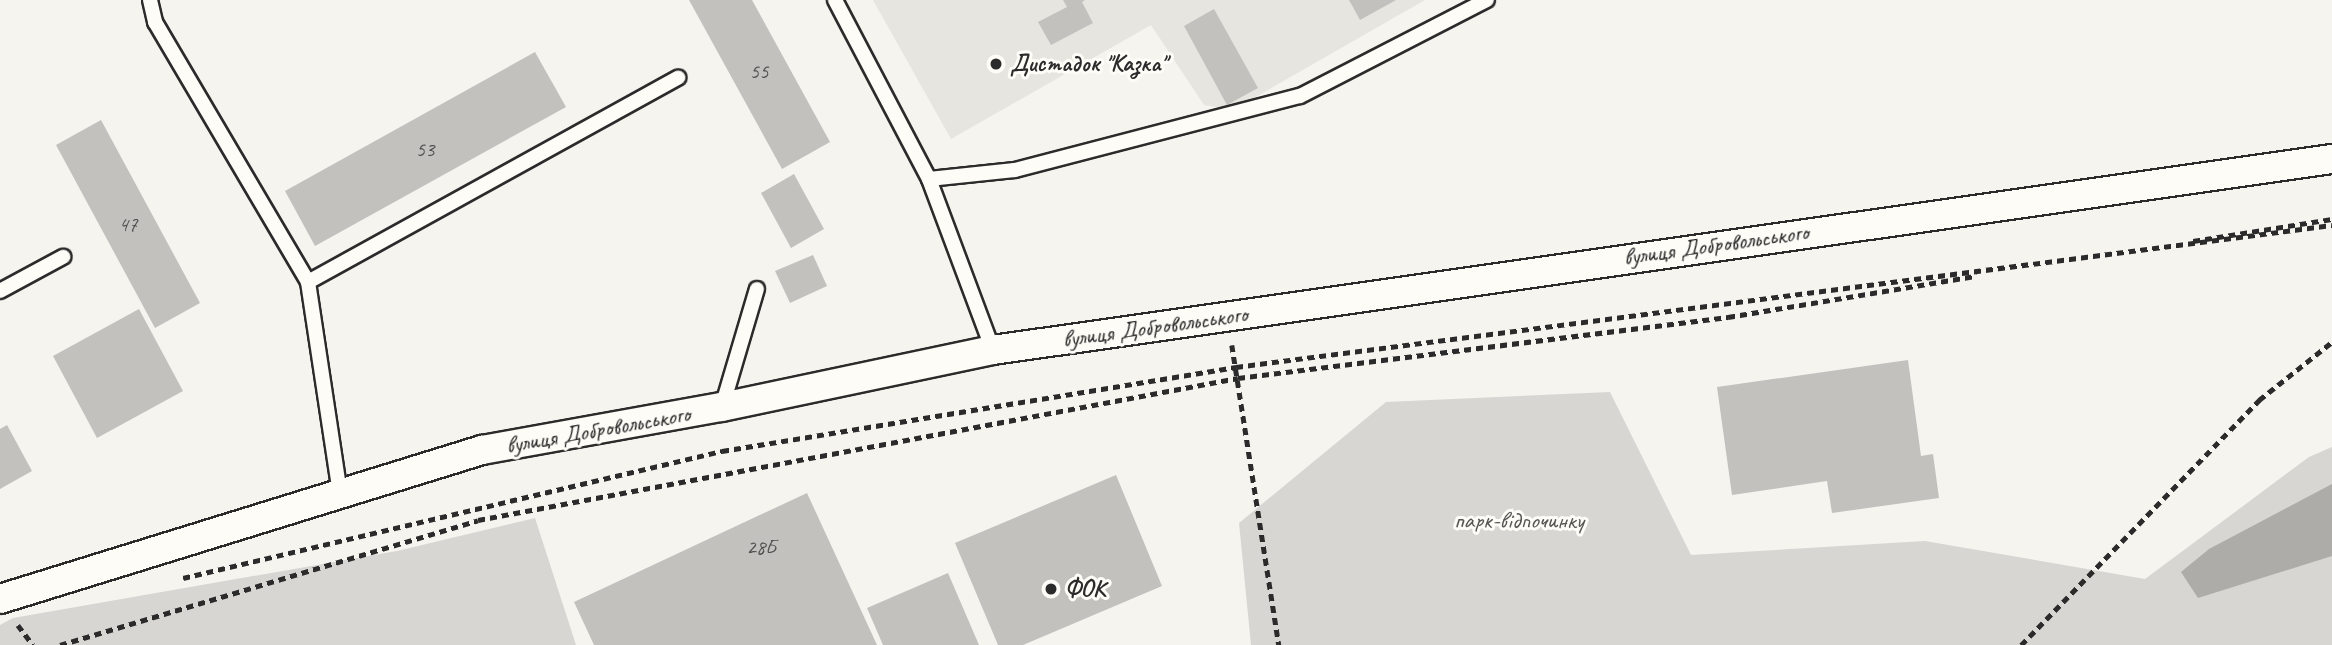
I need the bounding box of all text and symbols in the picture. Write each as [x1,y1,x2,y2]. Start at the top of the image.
place label: Дистадок "Казка" [1010,50,1166,78]
marker: Дистадок "Казка" [988,56,1004,72]
house number: 55 [750,58,768,84]
house number: 53 [416,136,434,162]
house number: 47 [119,211,137,237]
street label: вулиця Добровольського [1622,218,1810,272]
street label: вулиця Добровольського [1061,300,1249,354]
street label: вулиця Добровольського [504,400,692,460]
park label: парк-відпочинку [1454,507,1584,535]
house number: 28Б [746,534,776,560]
place label: ФОК [1065,575,1106,603]
marker: ФОК [1043,581,1059,597]

